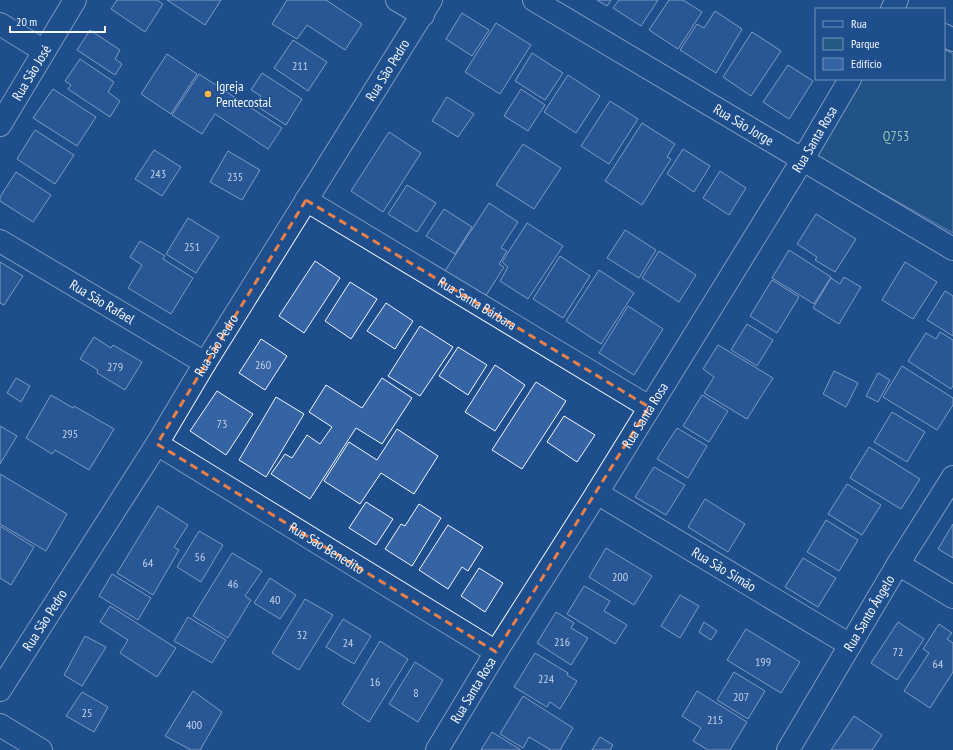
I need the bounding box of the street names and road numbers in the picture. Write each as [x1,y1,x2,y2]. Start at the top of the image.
street label: Rua São Pedro [361,36,413,104]
street label: Rua São José [8,41,55,104]
street label: Rua São Jorge [710,100,777,150]
street label: Rua Santa Rosa [788,103,841,176]
street label: Rua Santa Bárbara [435,273,520,334]
street label: Rua São Rafael [66,276,139,329]
street label: Rua São Pedro [190,311,242,379]
street label: Rua Santa Rosa [618,379,672,452]
street label: Rua São Benedito [286,518,368,578]
street label: Rua São Simão [688,543,759,595]
street label: Rua Santo Ângelo [839,572,898,655]
street label: Rua São Pedro [18,586,71,654]
street label: Rua Santa Rosa [446,654,500,726]

